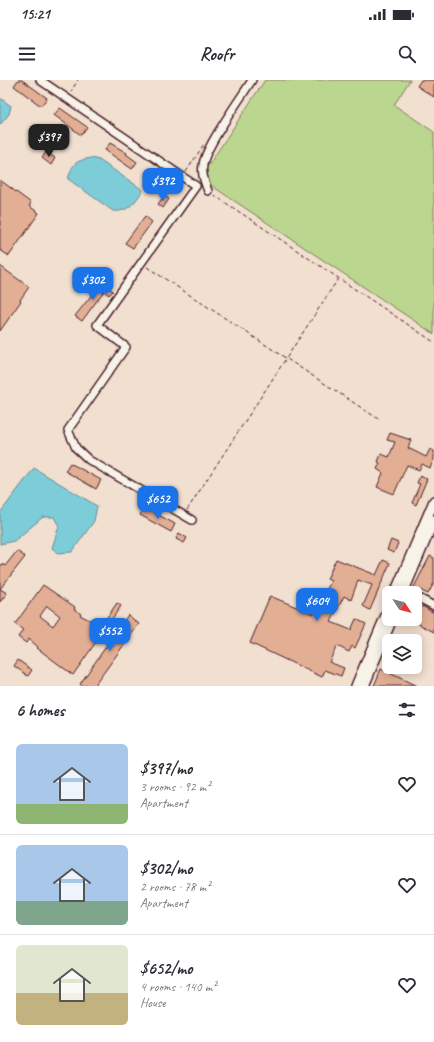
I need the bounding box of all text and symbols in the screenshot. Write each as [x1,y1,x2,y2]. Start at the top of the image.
text: 15:21 [20,5,50,24]
icon: menu [16,43,38,65]
text: Roofr [200,43,234,65]
icon: search [396,43,418,65]
pin: $397 [25,124,73,158]
text: $397 [37,129,61,145]
pin: $392 [139,168,187,202]
text: $392 [151,173,175,189]
pin: $302 [69,267,117,301]
text: $302 [81,272,105,288]
pin: $652 [134,486,182,520]
text: $652 [146,491,170,507]
north arrow [382,586,422,626]
map controls [382,586,422,674]
pin: $604 [293,588,341,622]
text: $604 [305,593,329,609]
pin: $552 [86,618,134,652]
text: $552 [99,623,121,639]
button: layers [382,634,422,674]
icon: filters [396,699,418,721]
text: 6 homes [16,700,64,721]
text: $397/mo [140,758,192,779]
icon: home [48,760,96,808]
icon: heart [396,773,418,795]
text: 3 rooms · 92 m² [140,779,210,795]
text: Apartment [140,795,188,811]
text: $302/mo [140,858,192,879]
icon: home [48,861,96,909]
icon: heart [396,874,418,896]
text: 2 rooms · 78 m² [140,879,210,895]
text: Apartment [140,895,188,911]
text: $652/mo [140,958,192,979]
icon: home [48,961,96,1009]
icon: heart [396,974,418,996]
text: 4 rooms · 140 m² [140,979,216,995]
text: House [140,995,165,1011]

